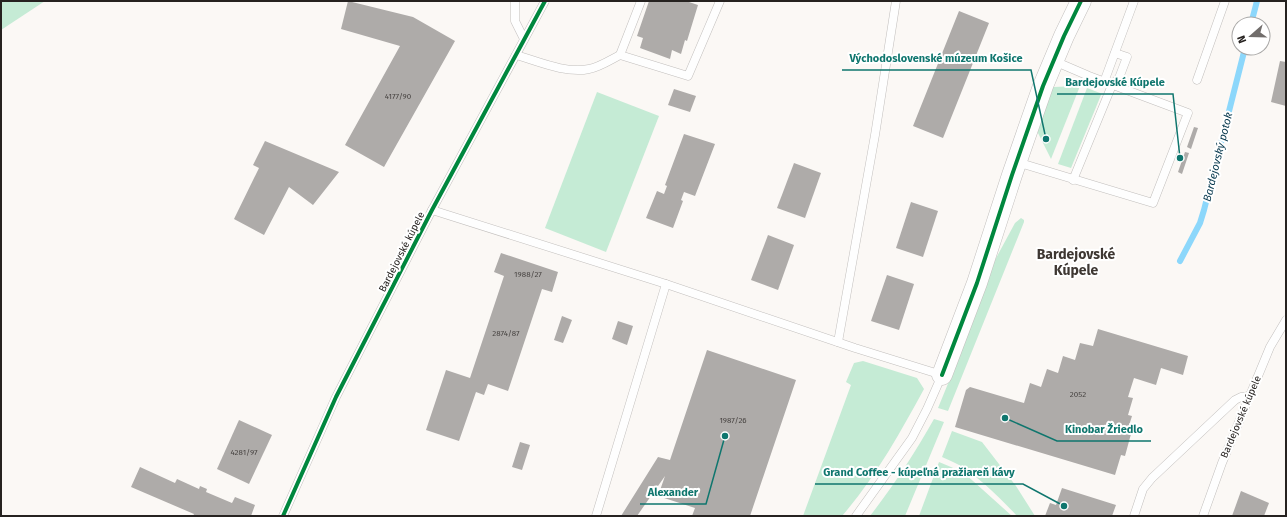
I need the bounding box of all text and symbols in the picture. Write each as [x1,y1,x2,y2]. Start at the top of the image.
north arrow [1231,16,1271,56]
text: N [1235,34,1249,45]
callout: Východoslovenské múzeum Košice [842,47,1031,70]
text: Východoslovenské múzeum Košice [848,52,1023,65]
callout: Bardejovské Kúpele [1057,71,1173,94]
text: Bardejovské Kúpele [1065,76,1165,89]
house number: 4177/90 [385,92,412,101]
water label: Bardejovský potok [1201,111,1235,203]
street label: Bardejovské kúpele [376,209,427,294]
district label: Bardejovské Kúpele [1037,246,1116,279]
house number: 1988/27 [514,270,542,279]
house number: 2874/87 [492,329,520,338]
street label: Bardejovské kúpele [1217,374,1264,460]
house number: 2052 [1070,390,1086,399]
house number: 1987/26 [719,416,747,425]
callout: Kinobar Žriedlo [1057,418,1151,441]
text: Kinobar Žriedlo [1065,422,1144,436]
house number: 4281/97 [230,448,258,457]
callout: Grand Coffee - kúpeľná pražiareň kávy [815,461,1023,484]
text: Grand Coffee - kúpeľná pražiareň kávy [823,466,1015,479]
callout: Alexander [640,481,706,504]
text: Alexander [647,486,699,499]

